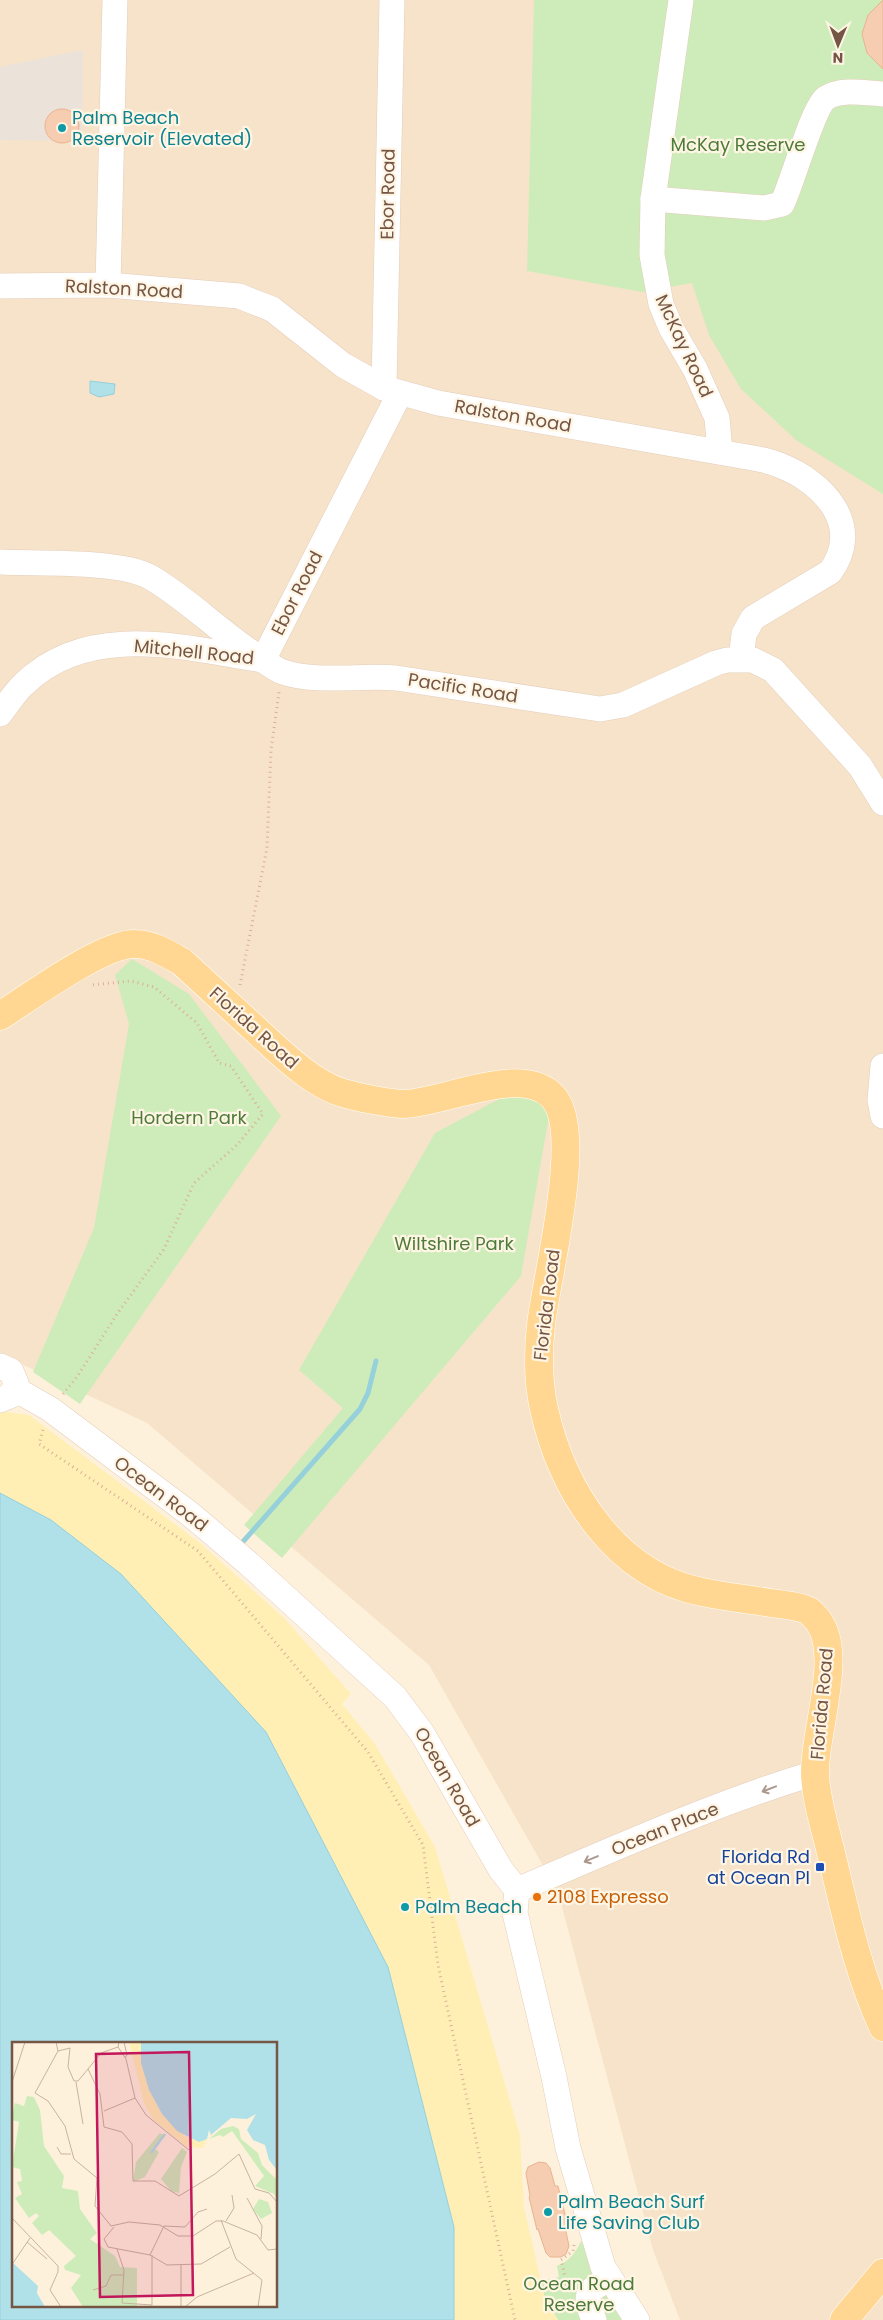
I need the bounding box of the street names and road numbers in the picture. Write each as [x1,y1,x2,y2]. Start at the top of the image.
street label: Ebor Road [374,148,401,240]
street label: Ralston Road [64,273,184,304]
street label: McKay Road [650,290,719,401]
street label: Ralston Road [453,393,573,438]
street label: Ebor Road [265,546,328,639]
street label: Mitchell Road [133,633,255,670]
street label: Pacific Road [406,666,520,709]
street label: Florida Road [204,981,304,1074]
street label: Florida Road [527,1248,566,1362]
street label: Ocean Road [109,1450,213,1537]
street label: Florida Road [804,1647,839,1761]
street label: Ocean Road [409,1722,486,1831]
street label: Ocean Place [607,1796,722,1861]

